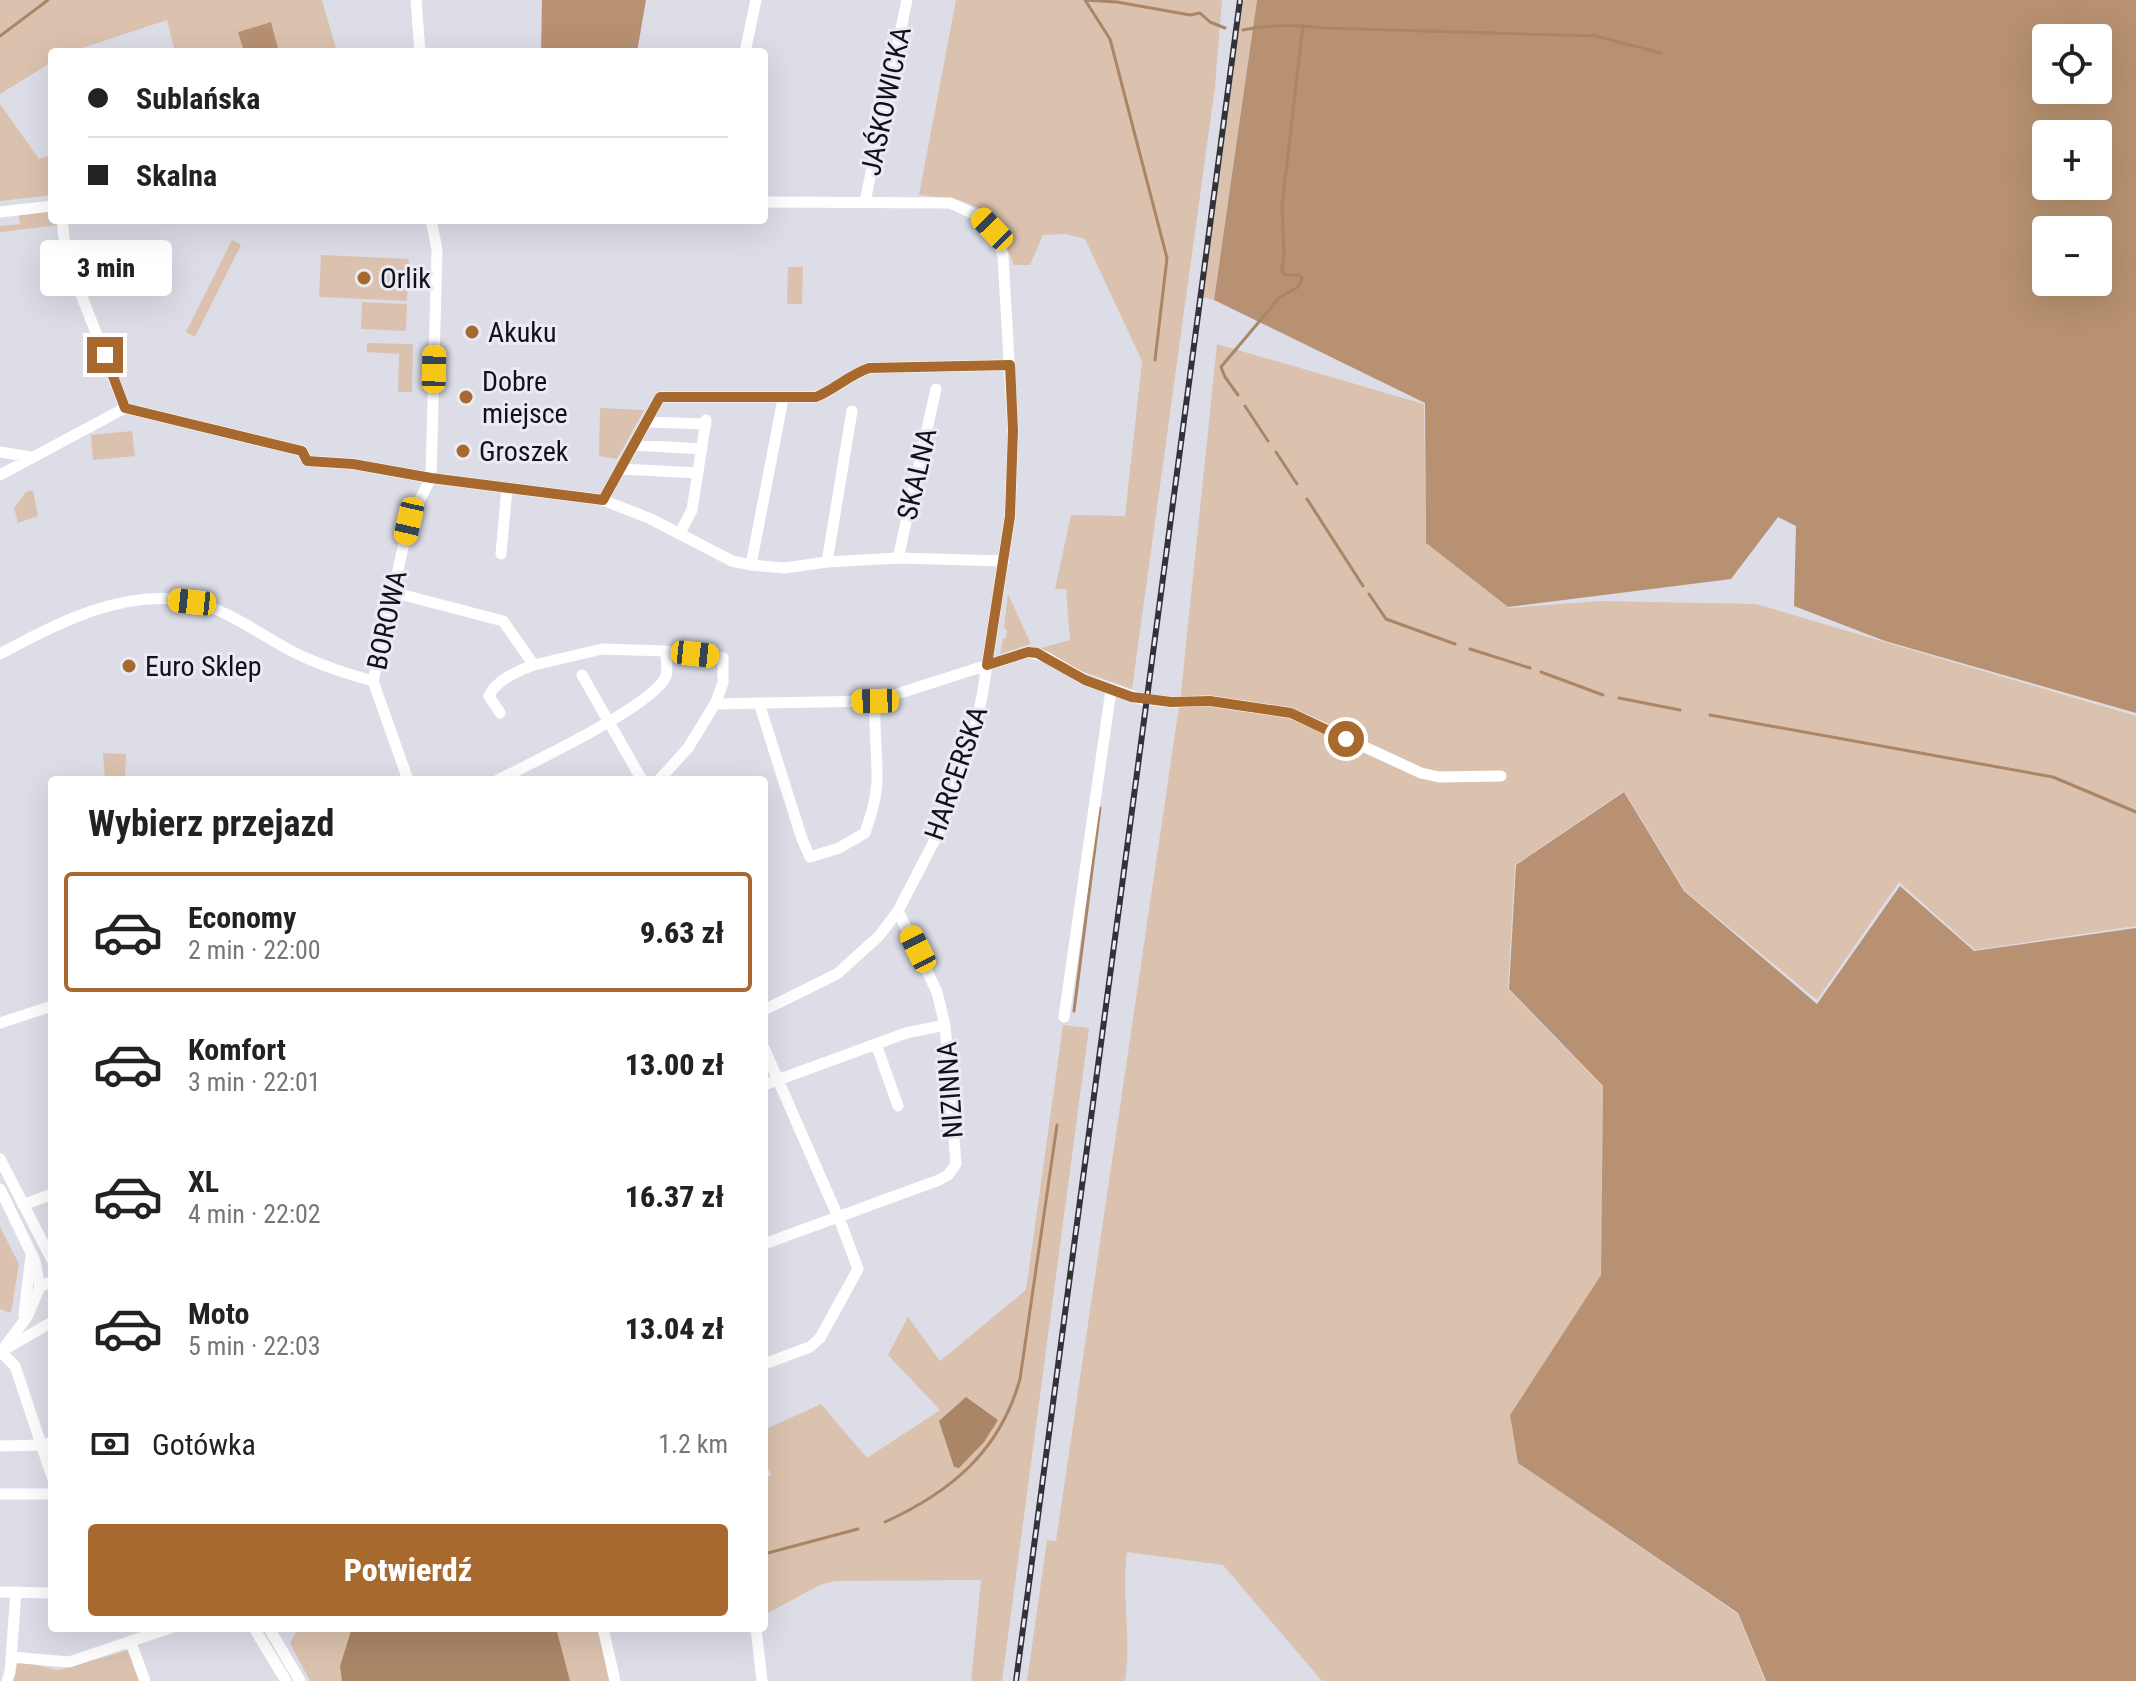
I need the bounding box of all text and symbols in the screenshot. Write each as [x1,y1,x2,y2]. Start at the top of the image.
street label: JAŚKOWICKA [854,24,918,178]
map controls [2032,24,2112,296]
button: locate [2032,24,2112,104]
text: Sublańska [136,81,260,116]
button: + [2032,120,2112,200]
text: Skalna [136,158,217,193]
car [967,203,1017,255]
button: − [2032,216,2112,296]
callout: 3 min [39,239,171,295]
text: 3 min [77,253,135,283]
place label: Orlik [380,262,431,295]
marker: Orlik [355,269,373,287]
place label: Akuku [488,316,556,349]
marker: Akuku [463,323,481,341]
route end [87,337,123,373]
car [422,345,446,393]
place label: Dobre miejsce [482,365,568,430]
marker: Dobre miejsce [457,388,475,406]
street label: SKALNA [890,425,944,523]
place label: Groszek [479,435,569,468]
marker: Groszek [454,442,472,460]
car [392,495,426,547]
street label: BOROWA [360,567,414,673]
car [167,588,217,616]
car [670,640,720,668]
place label: Euro Sklep [145,650,261,683]
marker: Euro Sklep [120,657,138,675]
car [851,689,899,713]
street label: HARCERSKA [918,702,994,844]
route start [1328,721,1364,757]
text: Wybierz przejazd [88,803,334,845]
icon: car [92,896,164,968]
text: Economy [188,900,296,935]
text: 9.63 zł [640,915,724,950]
car [896,922,940,976]
text: 2 min · 22:00 [188,935,321,965]
icon: car [92,1028,164,1100]
text: Komfort [188,1032,286,1067]
street label: NIZINNA [930,1040,970,1140]
text: 13.00 zł [625,1047,724,1082]
text: 3 min · 22:01 [188,1067,321,1097]
icon: car [92,1160,164,1232]
text: XL [188,1164,219,1199]
text: 16.37 zł [625,1179,724,1214]
text: 4 min · 22:02 [188,1199,321,1229]
icon: car [92,1292,164,1364]
text: Moto [188,1296,249,1331]
text: 13.04 zł [625,1311,724,1346]
text: 5 min · 22:03 [188,1331,321,1361]
icon: cash [88,1422,132,1466]
text: Gotówka [152,1427,256,1462]
text: 1.2 km [658,1429,728,1459]
button: Potwierdź [88,1524,728,1616]

